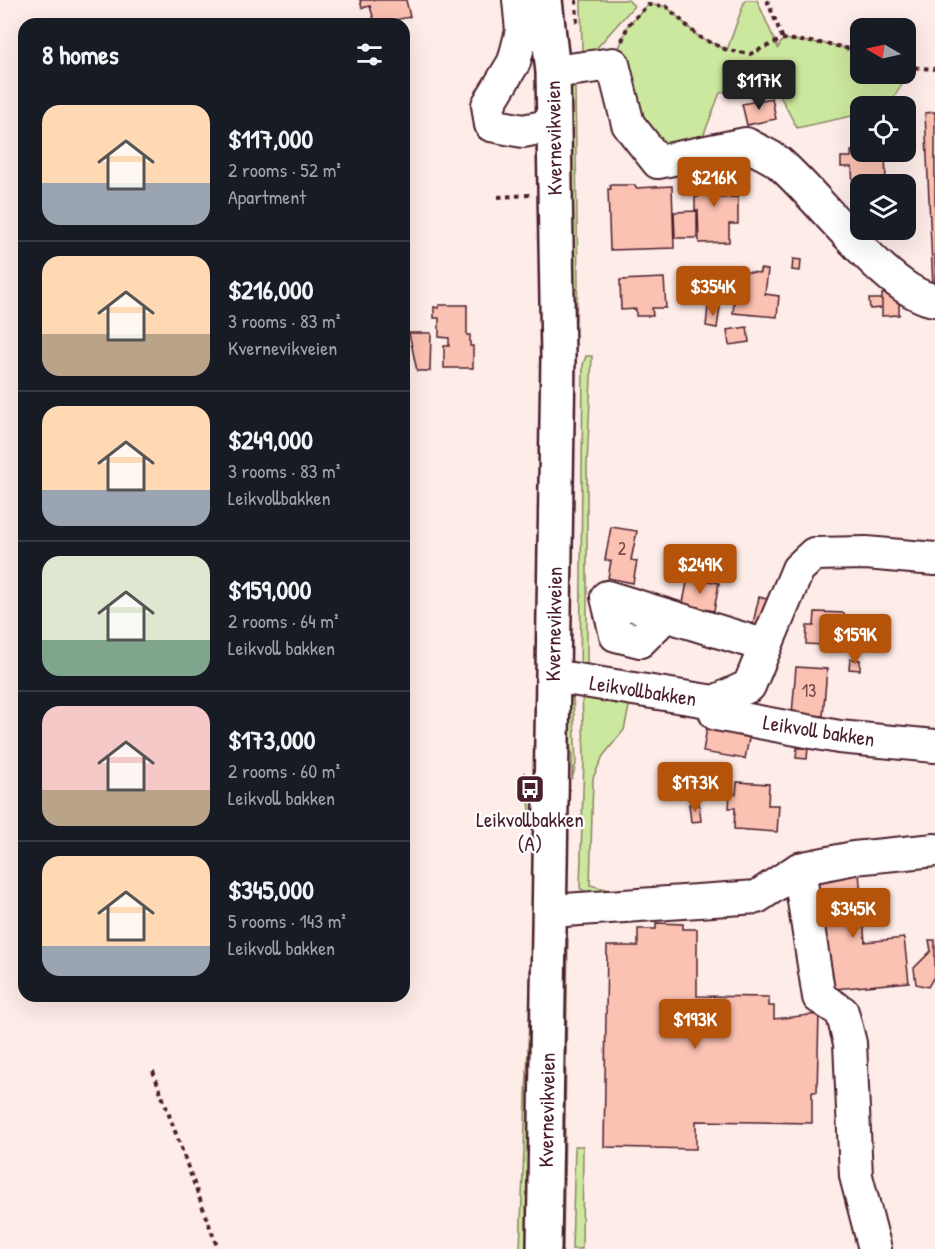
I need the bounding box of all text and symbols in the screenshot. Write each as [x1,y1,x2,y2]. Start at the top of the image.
north arrow [850,18,916,84]
map controls [850,18,916,240]
text: 8 homes [42,37,119,72]
icon: filters [353,38,386,71]
pin: $117K [717,60,801,111]
text: $117K [736,66,782,93]
street label: Kvernevikveien [538,80,569,196]
button: locate [850,96,916,162]
text: $117,000 [228,121,313,156]
icon: home [90,129,162,201]
text: 2 rooms · 52 m² [228,156,341,183]
pin: $216K [672,157,756,208]
text: $216K [691,163,737,190]
button: layers [850,174,916,240]
text: Apartment [228,183,306,210]
pin: $354K [671,266,755,317]
text: $216,000 [228,272,313,307]
text: $354K [690,272,736,299]
icon: home [90,280,162,352]
text: 3 rooms · 83 m² [228,307,340,334]
text: Kvernevikveien [228,334,337,361]
text: $249,000 [228,422,313,457]
icon: home [90,430,162,502]
text: 3 rooms · 83 m² [228,457,340,484]
text: Leikvollbakken [228,484,331,511]
house number: 2 [618,536,627,561]
pin: $249K [658,544,742,595]
text: $249K [678,550,722,577]
street label: Kvernevikveien [538,566,569,682]
text: $159,000 [228,572,311,607]
icon: home [90,580,162,652]
text: 2 rooms · 64 m² [228,607,339,634]
pin: $159K [813,614,897,665]
text: $159K [833,620,877,647]
text: Leikvoll bakken [228,634,335,661]
street label: Leikvollbakken [588,668,699,713]
house number: 13 [802,678,816,703]
street label: Leikvoll bakken [761,707,877,754]
text: $173,000 [228,722,315,757]
icon: home [90,730,162,802]
text: 2 rooms · 60 m² [228,757,340,784]
pin: $173K [653,762,737,813]
text: $173K [672,768,718,795]
bus stop icon: Leikvollbakken (A) [514,773,546,805]
text: Leikvoll bakken [228,784,335,811]
place label: Leikvollbakken (A) [476,805,584,858]
text: $345,000 [228,872,314,907]
icon: home [90,880,162,952]
pin: $345K [811,888,895,939]
text: $345K [830,894,876,921]
text: 5 rooms · 143 m² [228,907,346,934]
text: Leikvoll bakken [228,934,335,961]
pin: $193K [653,999,737,1050]
text: $193K [673,1005,717,1032]
street label: Kvernevikveien [531,1052,562,1168]

